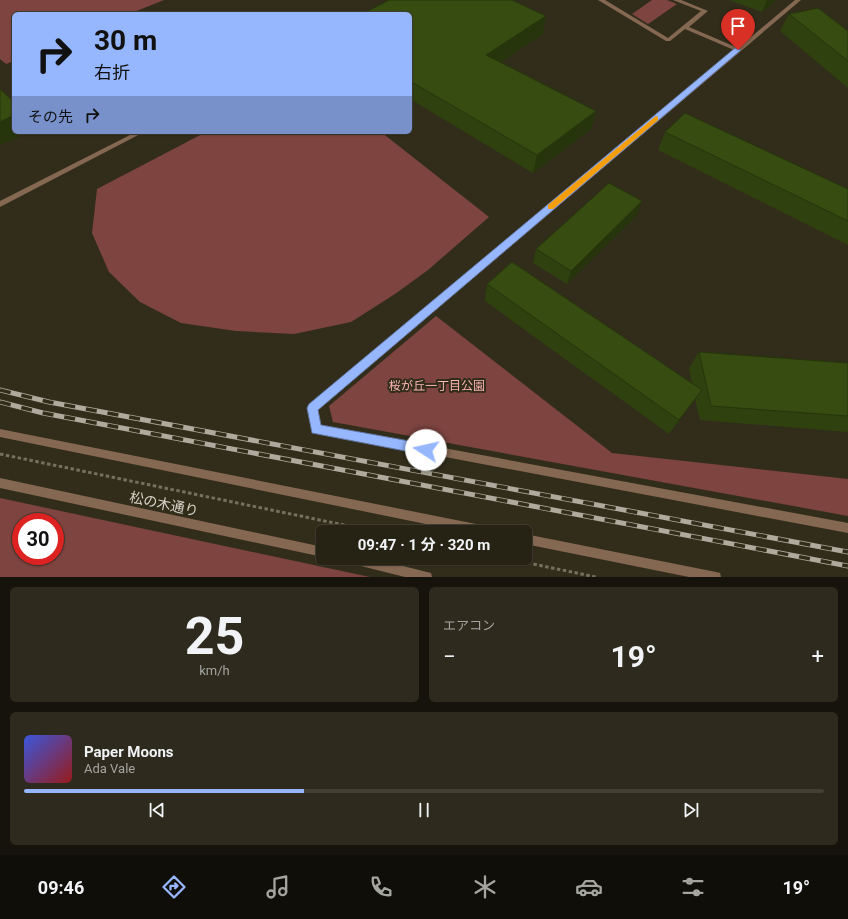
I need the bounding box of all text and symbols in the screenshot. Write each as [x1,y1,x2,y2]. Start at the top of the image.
pin [721,9,755,50]
icon: arrive [727,15,749,37]
text: 30 m [94,24,157,57]
icon: right [28,28,80,80]
text: 右折 [94,62,130,83]
icon: right [81,104,103,126]
text: その先 [28,108,73,126]
park label: 桜が丘一丁目公園 [389,379,485,393]
position arrow [405,429,447,471]
street label: 松の木通り [128,489,200,519]
speed limit sign: 30 [12,513,64,565]
text: 09:47 · 1 分 · 320 m [358,536,490,554]
text: 25 [185,606,244,667]
text: エアコン [443,618,495,633]
text: 19° [610,639,657,674]
text: − [443,644,456,669]
text: + [812,644,824,669]
text: km/h [199,663,230,678]
text: Paper Moons [84,743,174,761]
text: Ada Vale [84,761,135,776]
icon: previous [146,799,168,821]
icon: pause [413,799,435,821]
icon: next [680,799,702,821]
icon: directions [160,873,188,901]
icon: music [264,873,292,901]
icon: phone [367,873,395,901]
icon: climate [471,873,499,901]
icon: car [575,873,603,901]
icon: filters [679,873,707,901]
text: 09:46 [38,877,84,898]
text: 19° [782,877,810,898]

